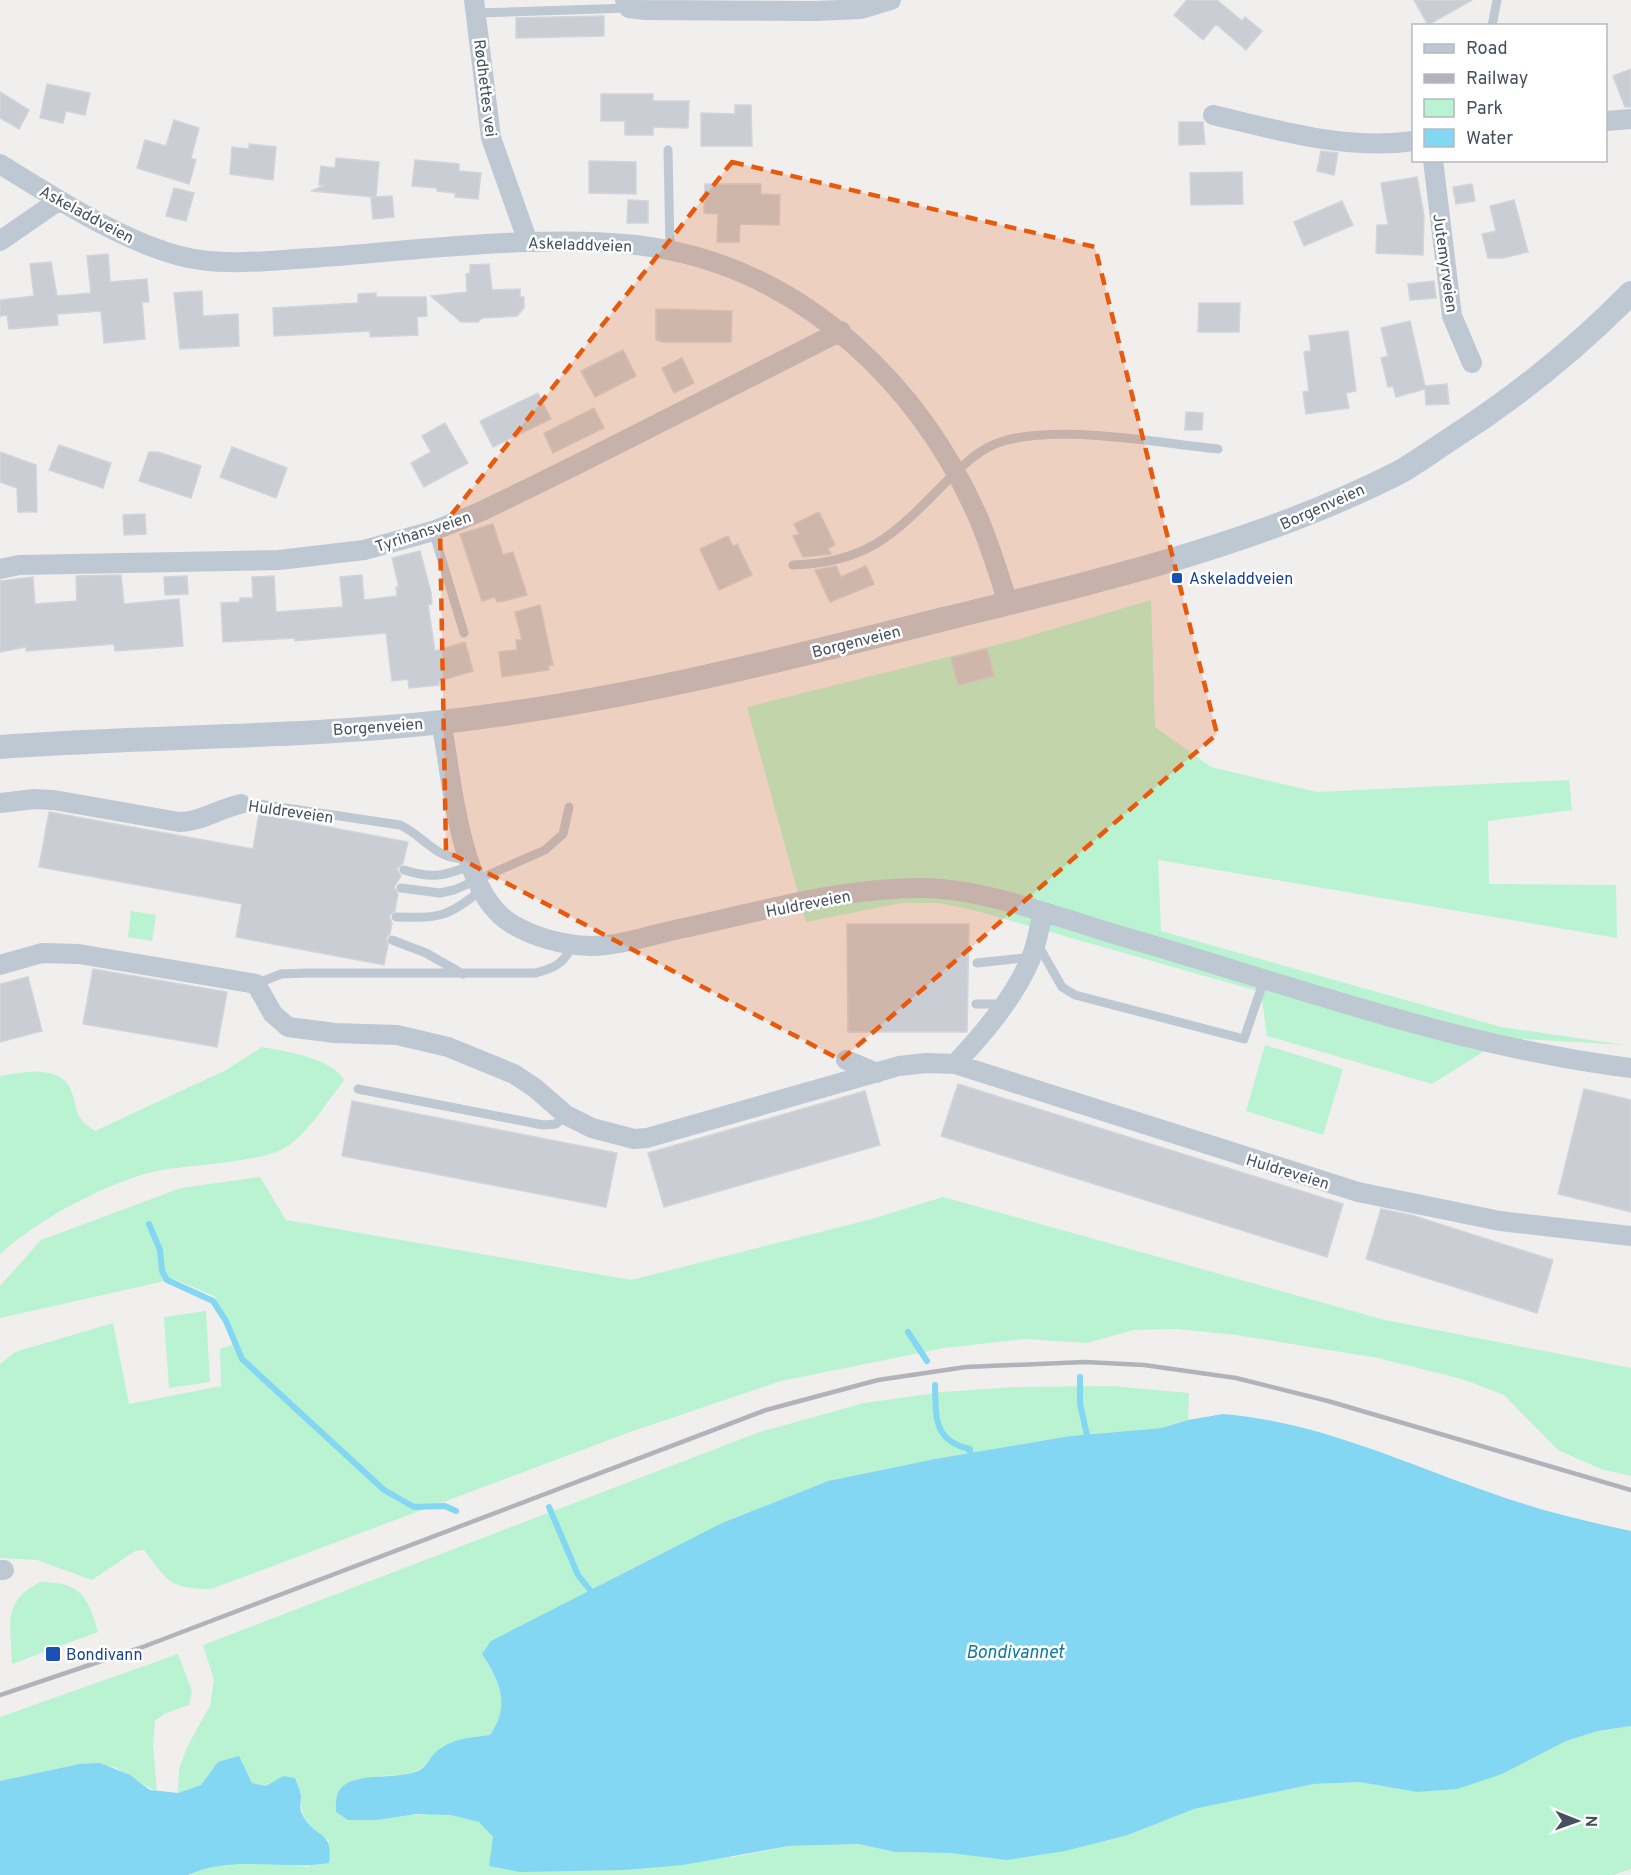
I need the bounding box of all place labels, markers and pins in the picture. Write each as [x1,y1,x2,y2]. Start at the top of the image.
place label: Askeladdveien [1189,570,1293,590]
marker: Askeladdveien [1170,571,1184,585]
marker: Bondivann [44,1645,62,1663]
place label: Bondivann [66,1646,143,1666]

